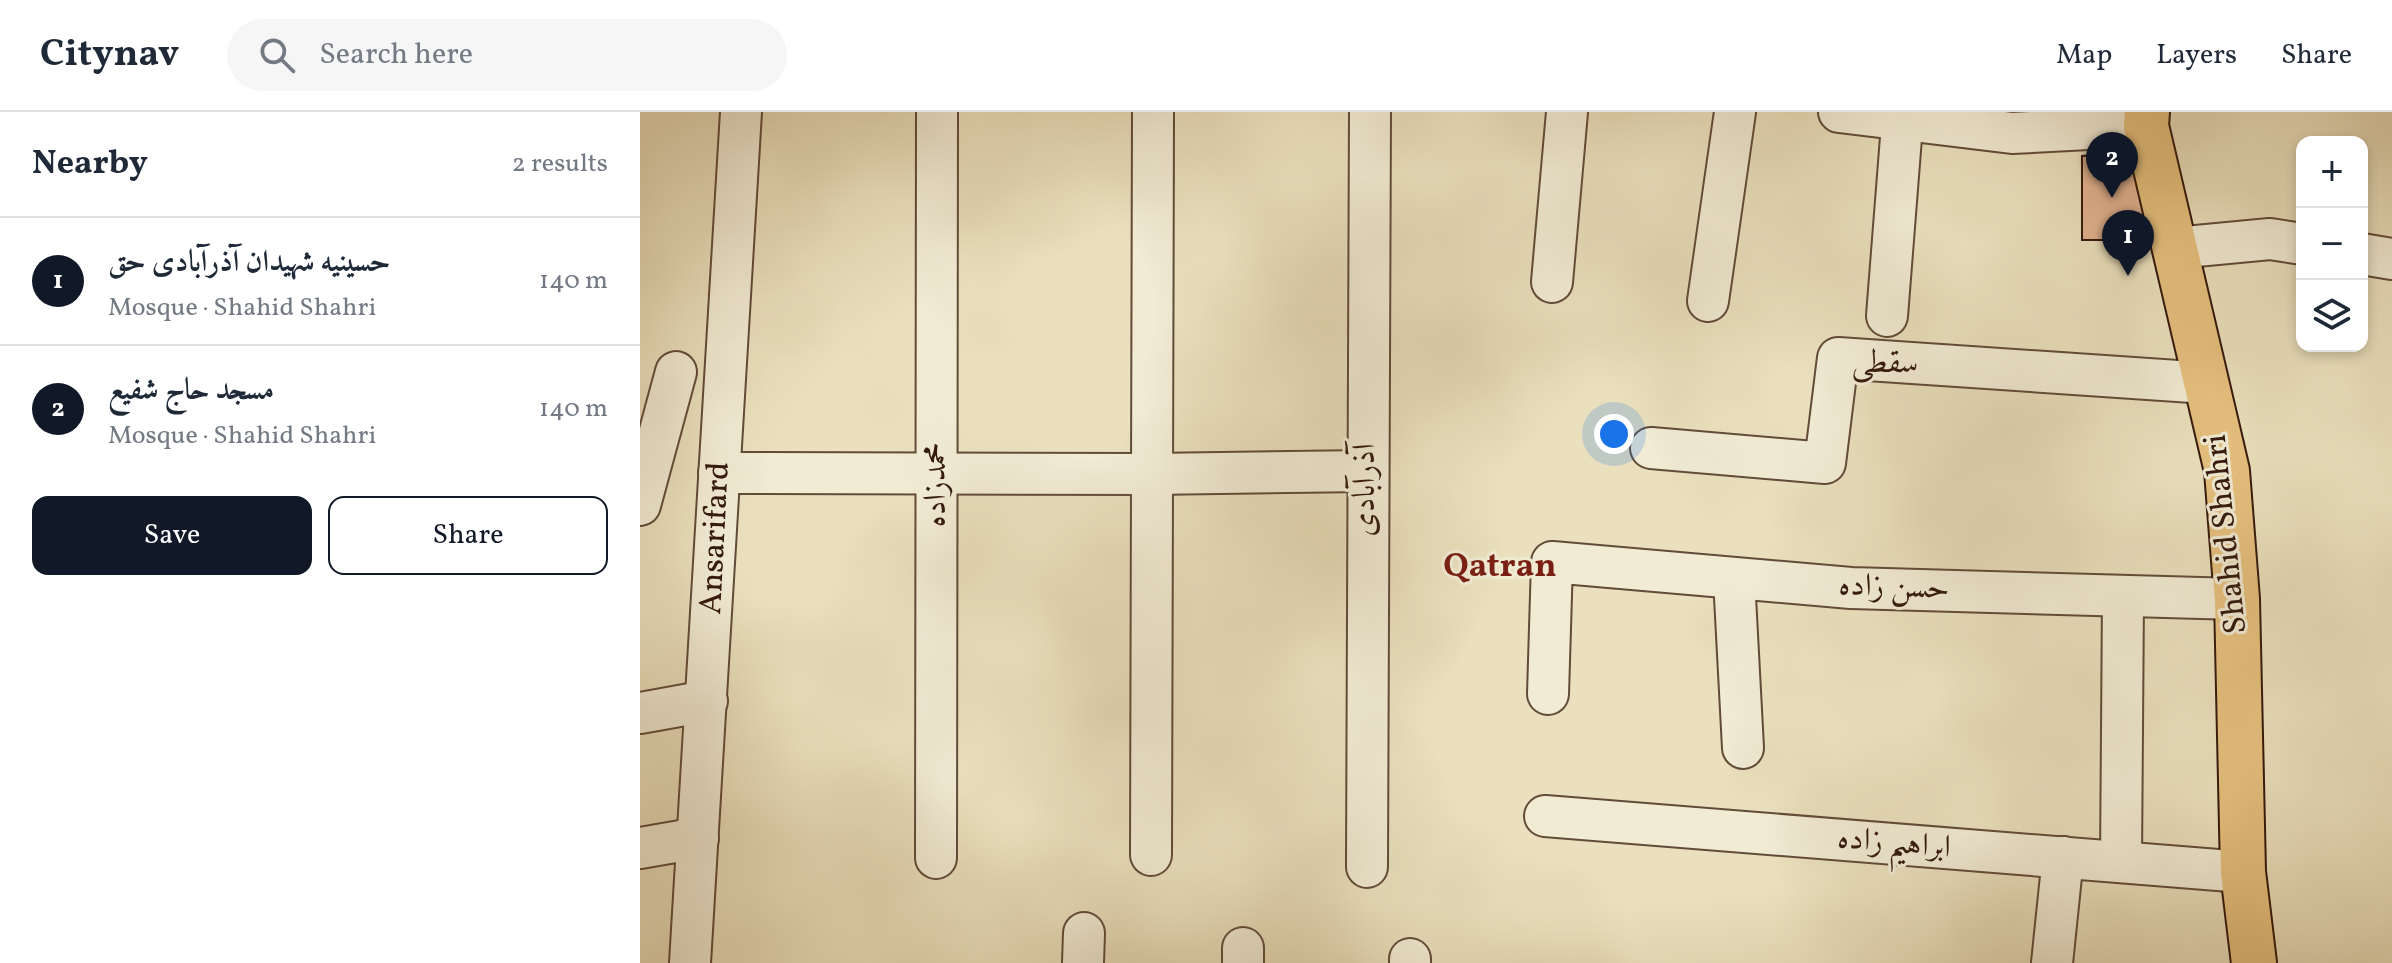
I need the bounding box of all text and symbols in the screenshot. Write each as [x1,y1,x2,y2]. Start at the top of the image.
search box [227,19,787,91]
text: Citynav [40,29,179,82]
icon: search [255,33,299,77]
text: Search here [319,34,473,76]
text: Map [2056,36,2112,75]
text: Layers [2156,36,2237,75]
text: Share [2281,36,2352,75]
pin: 2 [2086,132,2138,198]
map controls [2296,136,2368,352]
button: + [2296,136,2368,208]
text: Nearby [32,141,148,188]
text: 2 results [512,146,608,182]
button: − [2296,208,2368,280]
pin: 1 [2102,210,2154,276]
text: حسینیه شهیدان آذرآبادی حق [108,242,391,284]
text: 1 [53,263,63,299]
text: 140 m [539,263,608,299]
button: layers [2296,280,2368,352]
text: Mosque · Shahid Shahri [108,290,376,326]
street label: سقطی [1851,341,1919,387]
text: مسجد حاج شفیع [108,370,274,412]
text: 2 [51,391,65,427]
text: 140 m [539,391,608,427]
your location [1594,414,1634,454]
text: Mosque · Shahid Shahri [108,418,376,454]
street label: Shahid Shahri [2195,432,2259,636]
street label: آذرآبادی [1344,440,1388,537]
street label: محمدزاده [915,443,959,527]
street label: Ansarifard [690,461,742,615]
button: Save [32,496,312,575]
button: Share [328,496,608,575]
district label: Qatran [1443,544,1557,591]
street label: حسن زاده [1838,564,1950,612]
street label: ابراهیم زاده [1835,817,1953,878]

